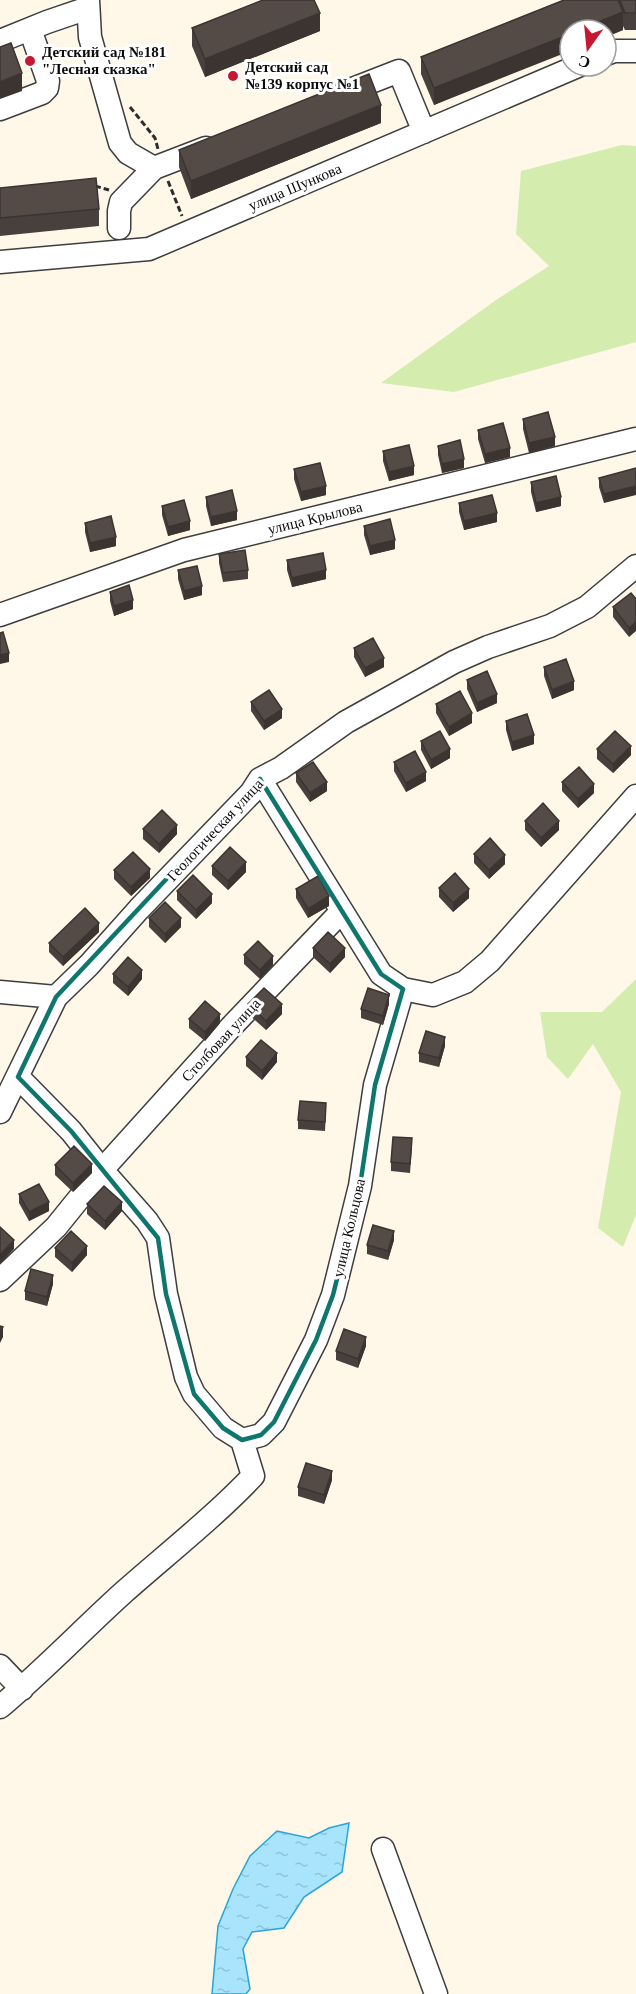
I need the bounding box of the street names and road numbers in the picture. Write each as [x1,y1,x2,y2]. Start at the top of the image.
street label: улица Шункова [246,160,344,214]
street label: улица Крылова [266,498,364,537]
street label: Геологическая улица [164,776,267,884]
street label: Столбовая улица [179,995,264,1085]
street label: улица Кольцова [330,1177,368,1279]

